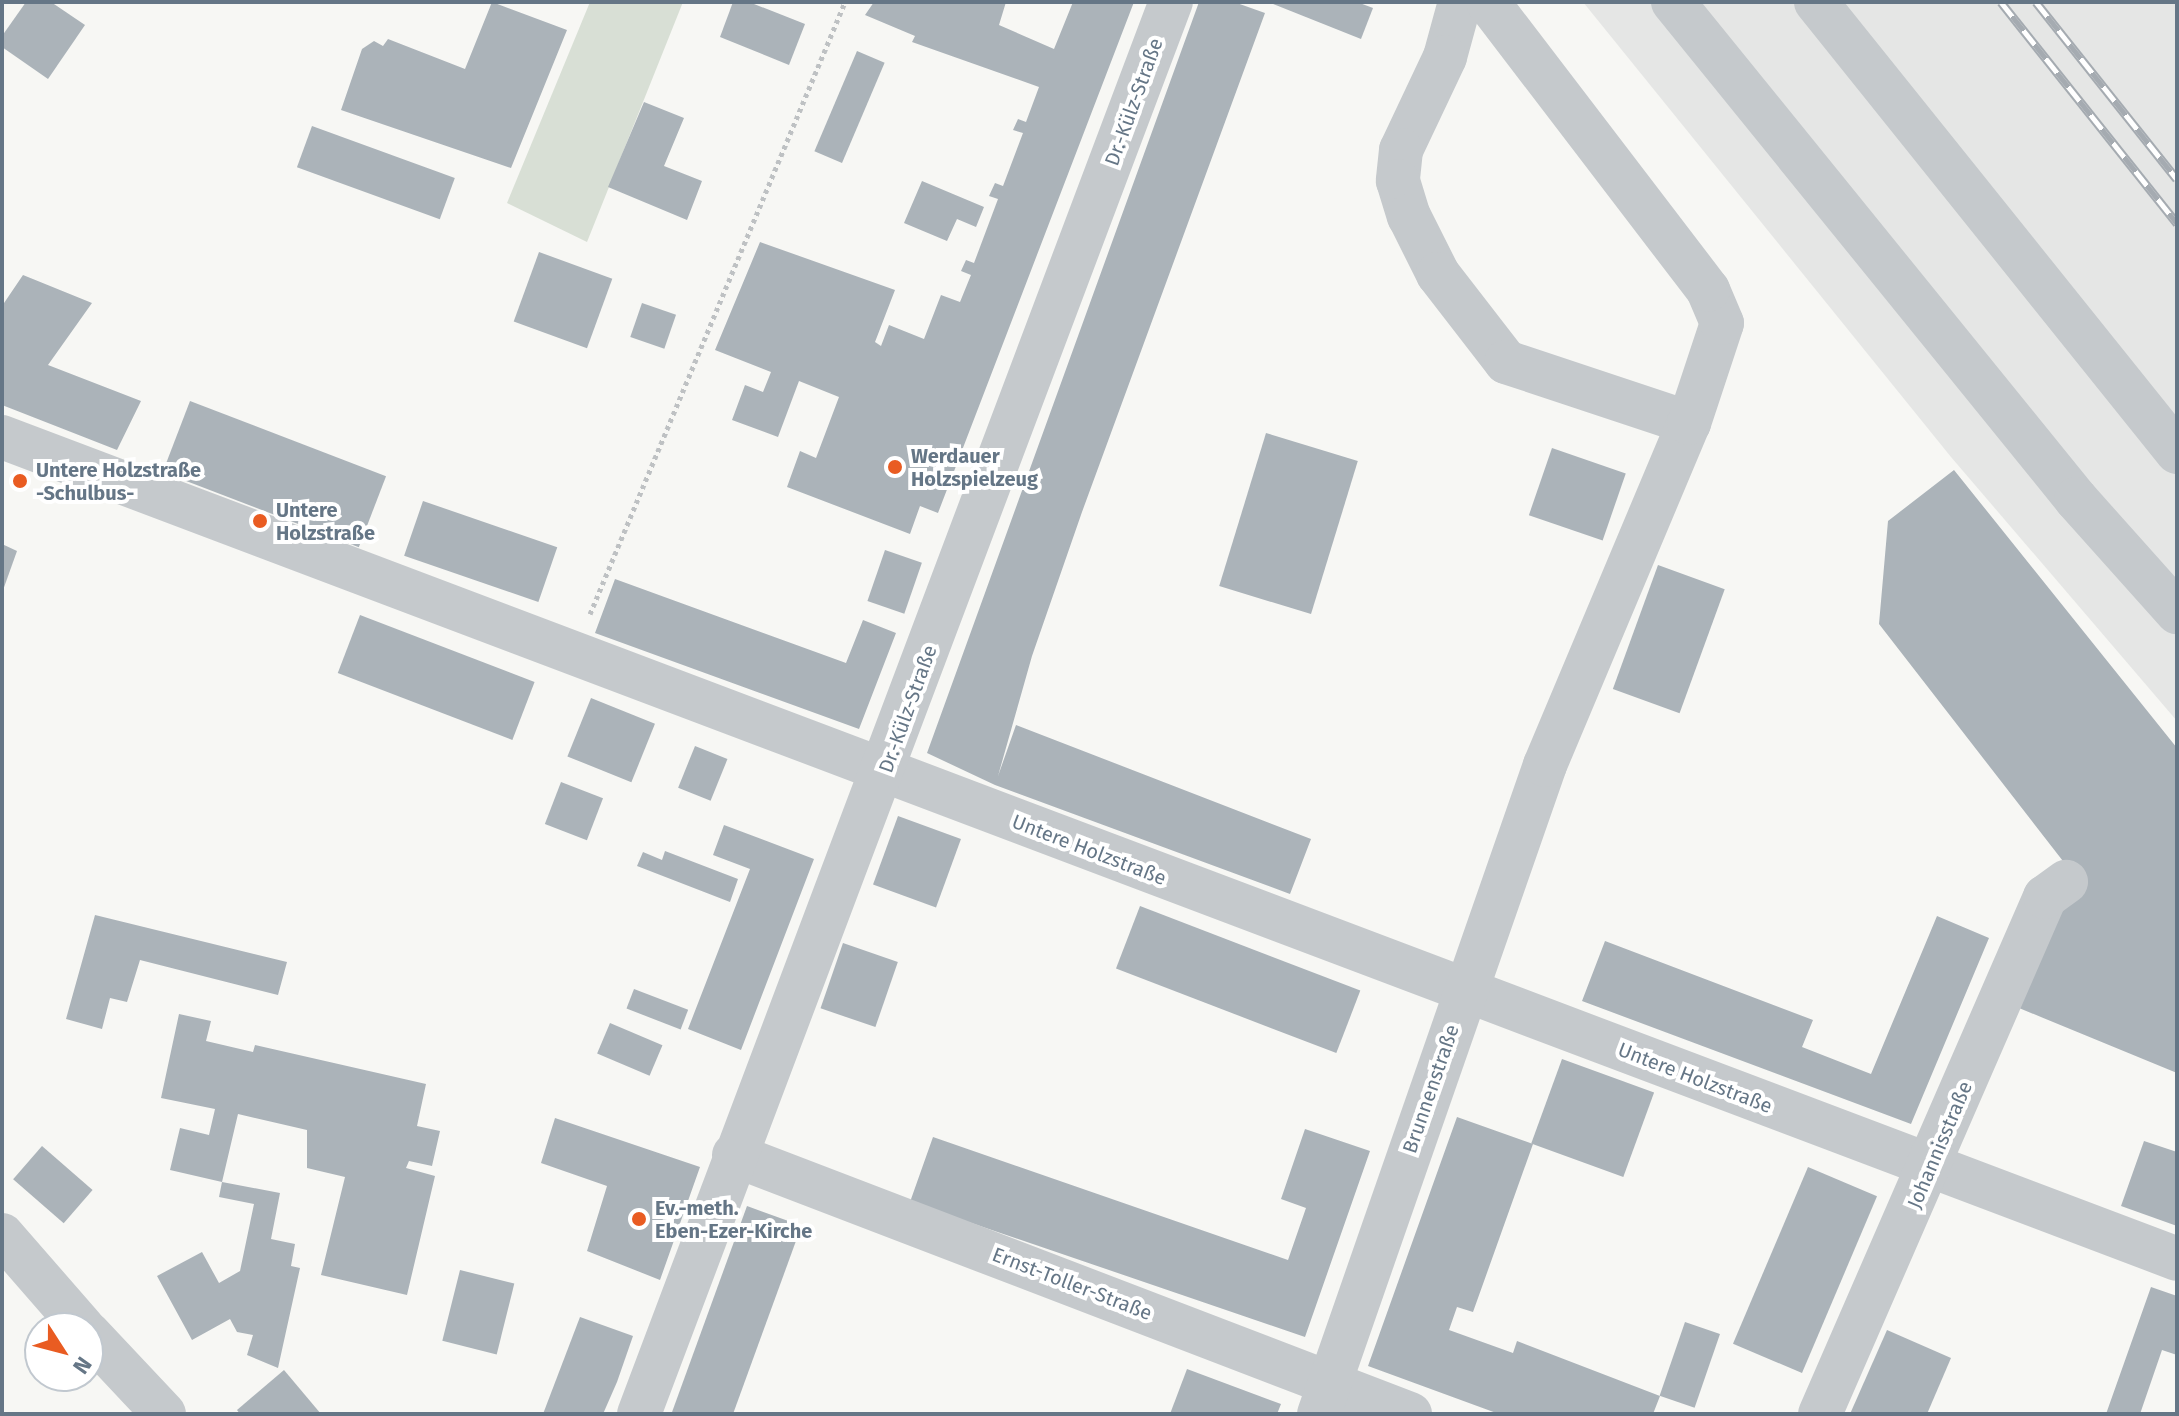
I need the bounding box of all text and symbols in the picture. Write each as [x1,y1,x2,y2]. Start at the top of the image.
street label: Dr.-Külz-Straße [1100,35,1168,169]
place label: Werdauer Holzspielzeug [911,444,1038,491]
place label: Untere Holzstraße -Schulbus- [36,458,201,505]
marker: Werdauer Holzspielzeug [886,458,904,476]
marker: Untere Holzstraße -Schulbus- [11,472,29,490]
place label: Untere Holzstraße [276,498,375,545]
marker: Untere Holzstraße [251,512,269,530]
street label: Dr.-Külz-Straße [874,642,942,776]
street label: Untere Holzstraße [1008,810,1170,890]
street label: Brunnenstraße [1398,1021,1464,1157]
street label: Untere Holzstraße [1614,1038,1776,1118]
street label: Johannisstraße [1902,1078,1978,1212]
place label: Ev.-meth. Eben-Ezer-Kirche [655,1196,812,1243]
marker: Ev.-meth. Eben-Ezer-Kirche [630,1210,648,1228]
street label: Ernst-Toller-Straße [989,1242,1155,1326]
north arrow [24,1312,104,1392]
text: N [67,1351,97,1379]

